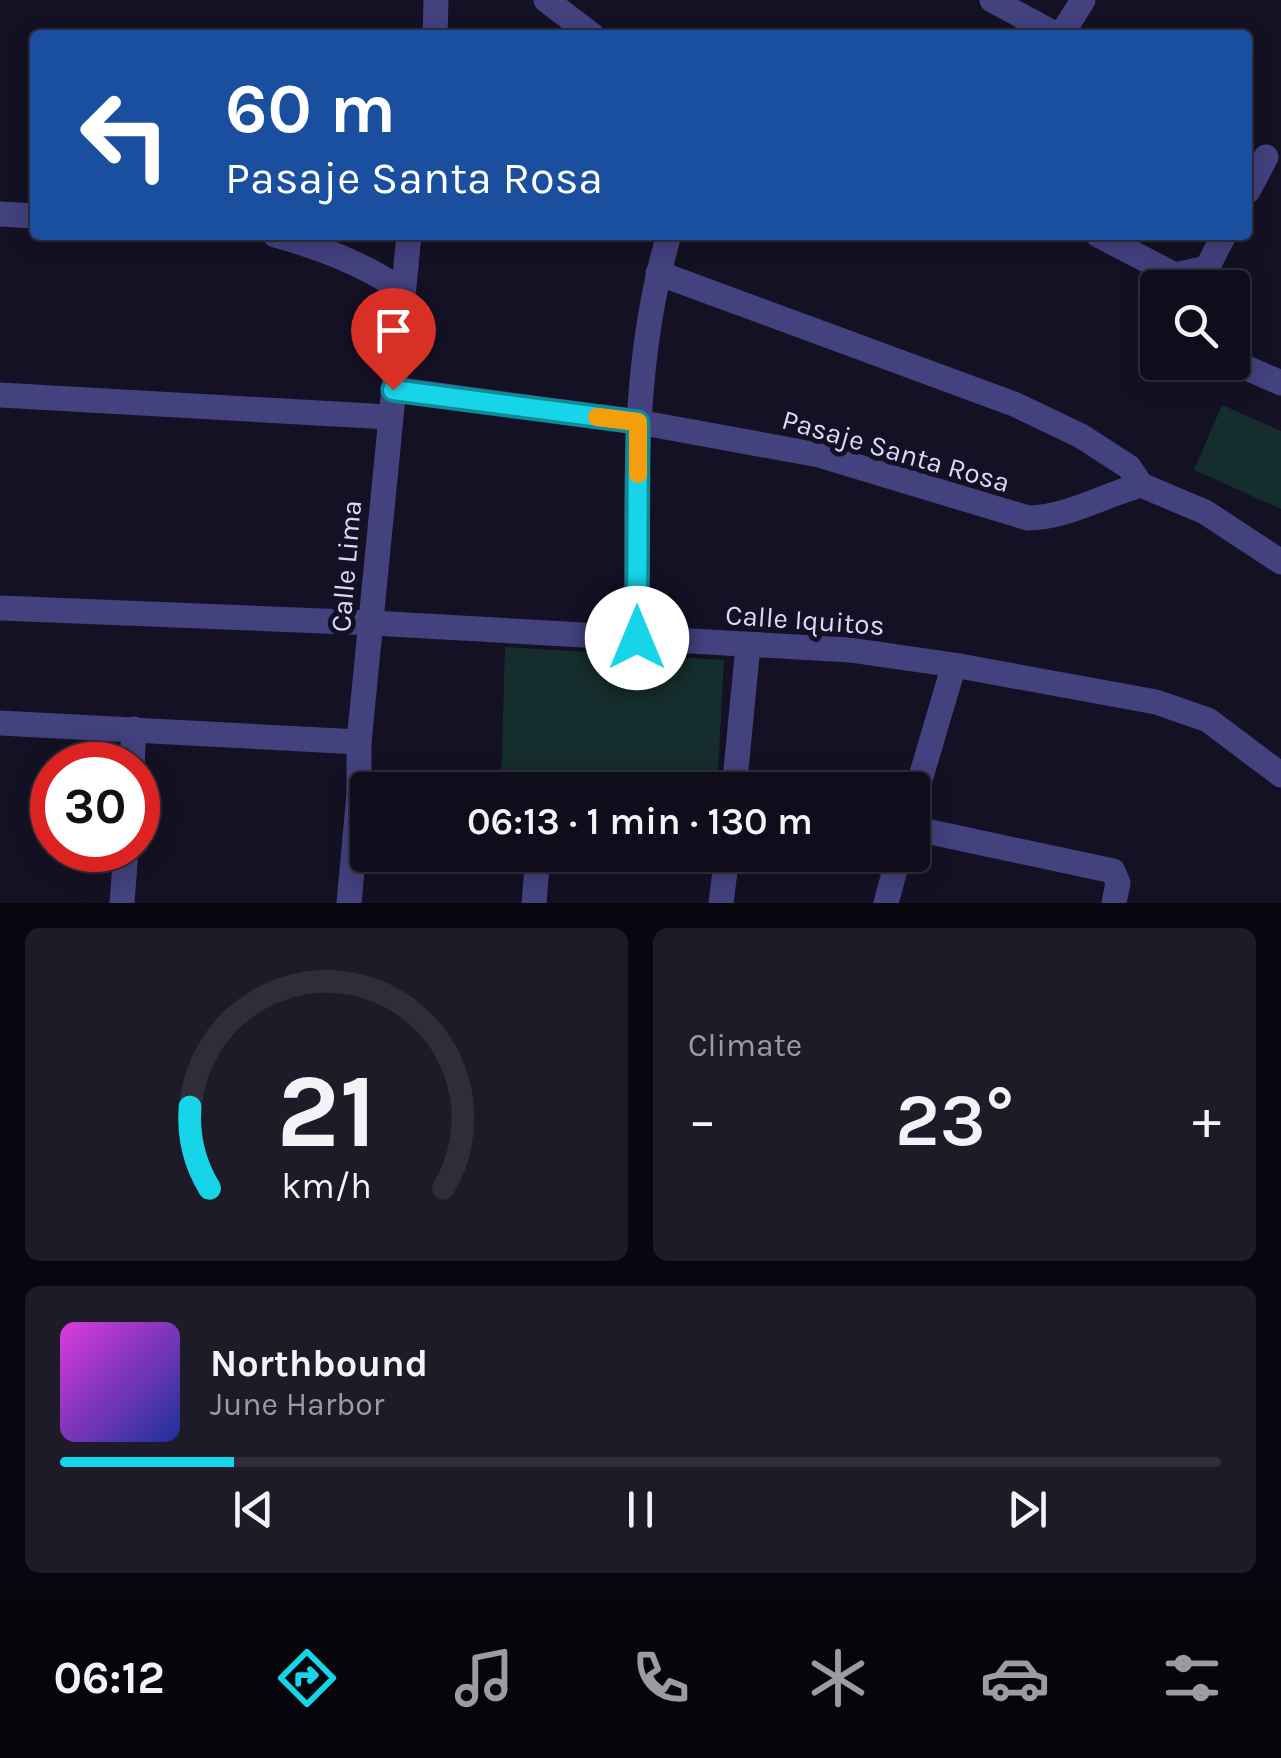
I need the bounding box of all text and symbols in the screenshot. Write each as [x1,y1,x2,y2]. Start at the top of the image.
text: 60 m [225,68,396,150]
icon: left [60,70,190,200]
text: Pasaje Santa Rosa [225,152,603,204]
map controls [1140,270,1250,380]
button: search [1140,270,1250,380]
pin [351,288,436,391]
icon: arrive [366,303,421,358]
street label: Pasaje Santa Rosa [778,403,1014,499]
street label: Calle Lima [324,499,368,633]
position arrow [585,586,689,690]
street label: Calle Iquitos [724,598,886,642]
speed limit sign: 30 [30,742,160,872]
text: 06:13 · 1 min · 130 m [467,799,813,844]
text: Climate [688,1027,802,1064]
text: 21 [277,1051,377,1172]
text: 23° [895,1076,1014,1164]
text: − [688,1088,717,1152]
text: + [1192,1088,1221,1152]
text: km/h [281,1165,372,1207]
text: Northbound [210,1341,428,1386]
text: June Harbor [210,1386,384,1423]
icon: previous [226,1482,281,1537]
icon: pause [613,1482,668,1537]
icon: next [1000,1482,1055,1537]
icon: directions [272,1643,342,1713]
icon: music [449,1643,519,1713]
icon: phone [626,1643,696,1713]
icon: climate [803,1643,873,1713]
icon: car [980,1643,1050,1713]
icon: filters [1157,1643,1227,1713]
text: 06:12 [54,1652,165,1704]

